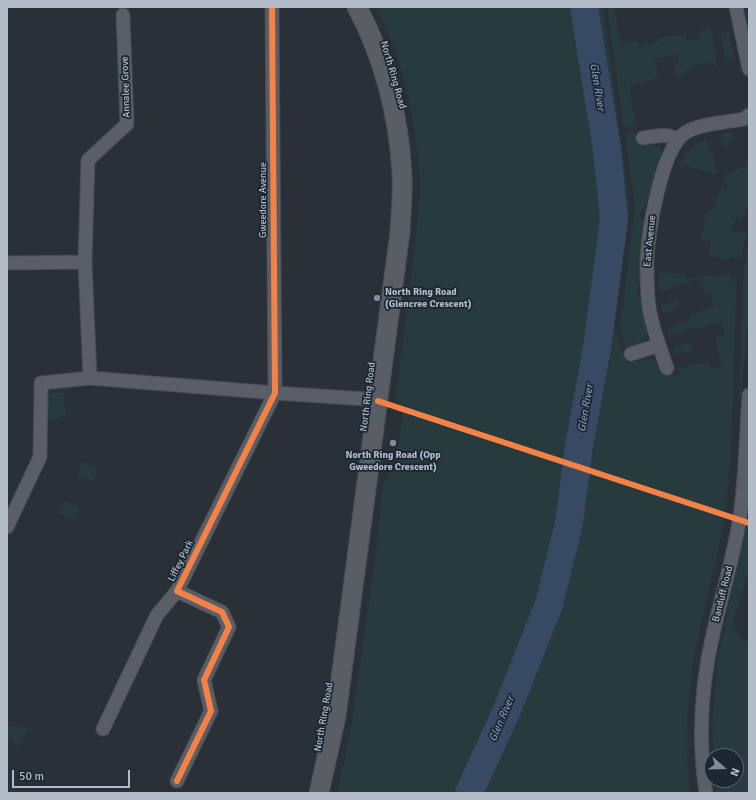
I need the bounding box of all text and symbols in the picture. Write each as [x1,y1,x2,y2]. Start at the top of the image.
street label: North Ring Road [378,40,408,110]
street label: Annalee Grove [119,56,133,118]
water label: Glen River [587,62,607,112]
street label: Gweedore Avenue [257,162,269,238]
street label: East Avenue [641,215,659,267]
place label: North Ring Road (Glencree Crescent) [385,286,471,310]
marker: North Ring Road (Glencree Crescent) [372,293,382,303]
street label: North Ring Road [358,361,378,433]
water label: Glen River [575,383,597,433]
marker: North Ring Road (Opp Gweedore Crescent) [388,438,398,448]
place label: North Ring Road (Opp Gweedore Crescent) [345,449,441,472]
street label: Liffey Park [166,538,196,584]
street label: Banduff Road [710,565,736,623]
street label: North Ring Road [312,681,336,753]
water label: Glen River [487,694,517,744]
north arrow [704,748,744,788]
scale bar [14,762,132,788]
text: N [727,766,742,778]
text: 50 m [19,769,44,784]

